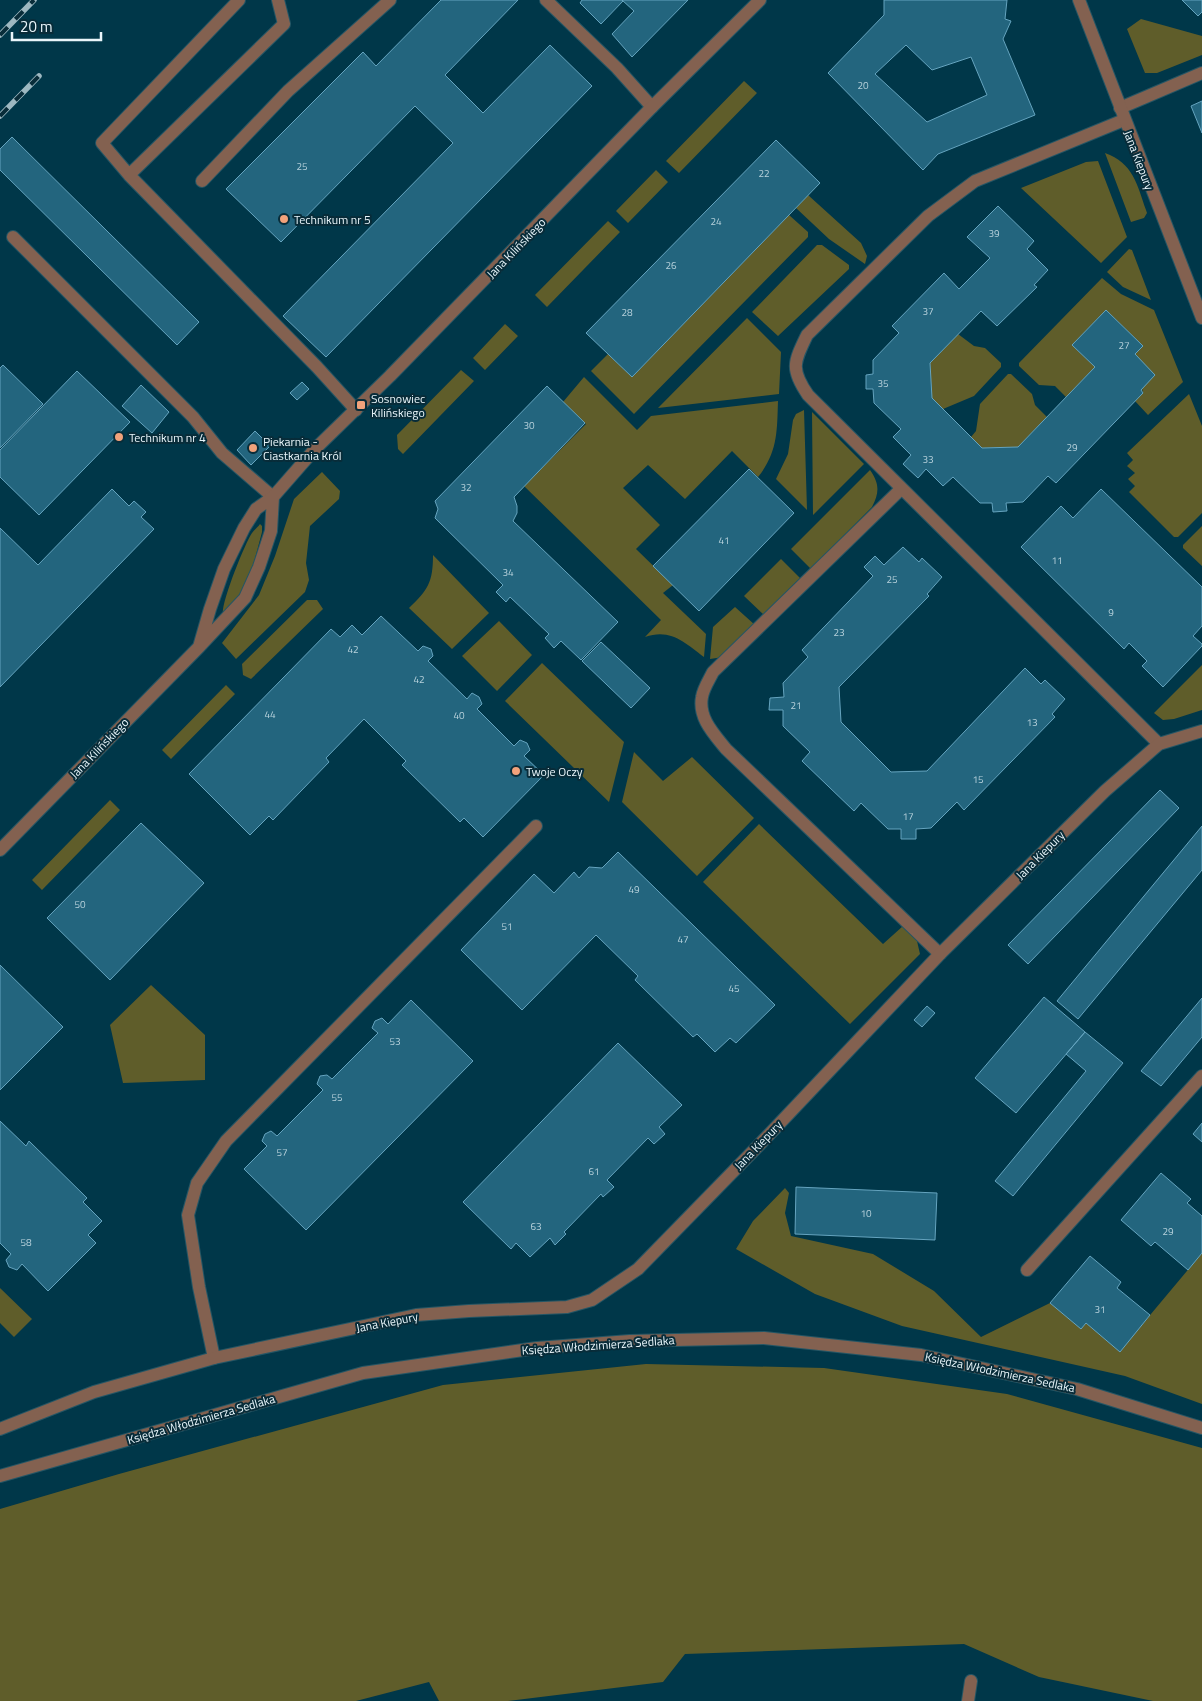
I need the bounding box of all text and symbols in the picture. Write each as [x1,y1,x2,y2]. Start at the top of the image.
scale bar [12,10,101,42]
text: 20 m [20,15,53,38]
house number: 20 [857,78,869,93]
street label: Jana Kiepury [1119,127,1159,193]
house number: 25 [296,159,308,174]
house number: 22 [758,166,770,181]
place label: Technikum nr 5 [294,210,371,229]
marker: Technikum nr 5 [278,213,290,225]
street label: Jana Kilińskiego [482,213,550,283]
house number: 24 [710,214,722,229]
house number: 39 [988,226,1000,241]
house number: 26 [665,258,677,273]
house number: 37 [922,304,934,319]
house number: 28 [621,305,633,320]
house number: 27 [1118,338,1130,353]
house number: 35 [877,376,889,391]
place label: Sosnowiec Kilińskiego [371,389,425,422]
marker: Sosnowiec Kilińskiego [355,399,367,411]
house number: 30 [523,418,535,433]
place label: Technikum nr 4 [129,428,206,447]
marker: Technikum nr 4 [113,431,125,443]
place label: Piekarnia - Ciastkarnia Król [263,432,342,465]
house number: 29 [1066,440,1078,455]
marker: Piekarnia - Ciastkarnia Król [247,442,259,454]
house number: 33 [922,452,934,467]
house number: 32 [460,480,472,495]
house number: 41 [718,533,730,548]
house number: 11 [1051,553,1063,568]
house number: 34 [502,565,514,580]
house number: 25 [886,572,898,587]
house number: 9 [1108,605,1114,620]
house number: 23 [833,625,845,640]
house number: 42 [347,642,359,657]
house number: 42 [413,672,425,687]
house number: 21 [790,698,802,713]
house number: 44 [264,707,276,722]
house number: 40 [453,708,465,723]
street label: Jana Kilińskiego [65,713,133,783]
house number: 13 [1026,715,1038,730]
place label: Twoje Oczy [526,762,583,781]
marker: Twoje Oczy [510,765,522,777]
house number: 15 [972,772,984,787]
house number: 17 [902,809,914,824]
street label: Jana Kiepury [1011,826,1069,884]
house number: 49 [628,882,640,897]
house number: 50 [74,897,86,912]
house number: 51 [501,919,513,934]
house number: 47 [677,932,689,947]
house number: 45 [728,981,740,996]
house number: 53 [389,1034,401,1049]
house number: 55 [331,1090,343,1105]
street label: Jana Kiepury [729,1116,787,1174]
house number: 57 [276,1145,288,1160]
house number: 61 [588,1164,600,1179]
house number: 10 [860,1206,872,1221]
house number: 63 [530,1219,542,1234]
house number: 29 [1162,1224,1174,1239]
house number: 58 [20,1235,32,1250]
house number: 31 [1094,1302,1106,1317]
street label: Jana Kiepury [354,1307,420,1337]
street label: Księdza Włodzimierza Sedlaka [521,1330,675,1360]
street label: Księdza Włodzimierza Sedlaka [923,1347,1077,1397]
street label: Księdza Włodzimierza Sedlaka [125,1389,277,1449]

